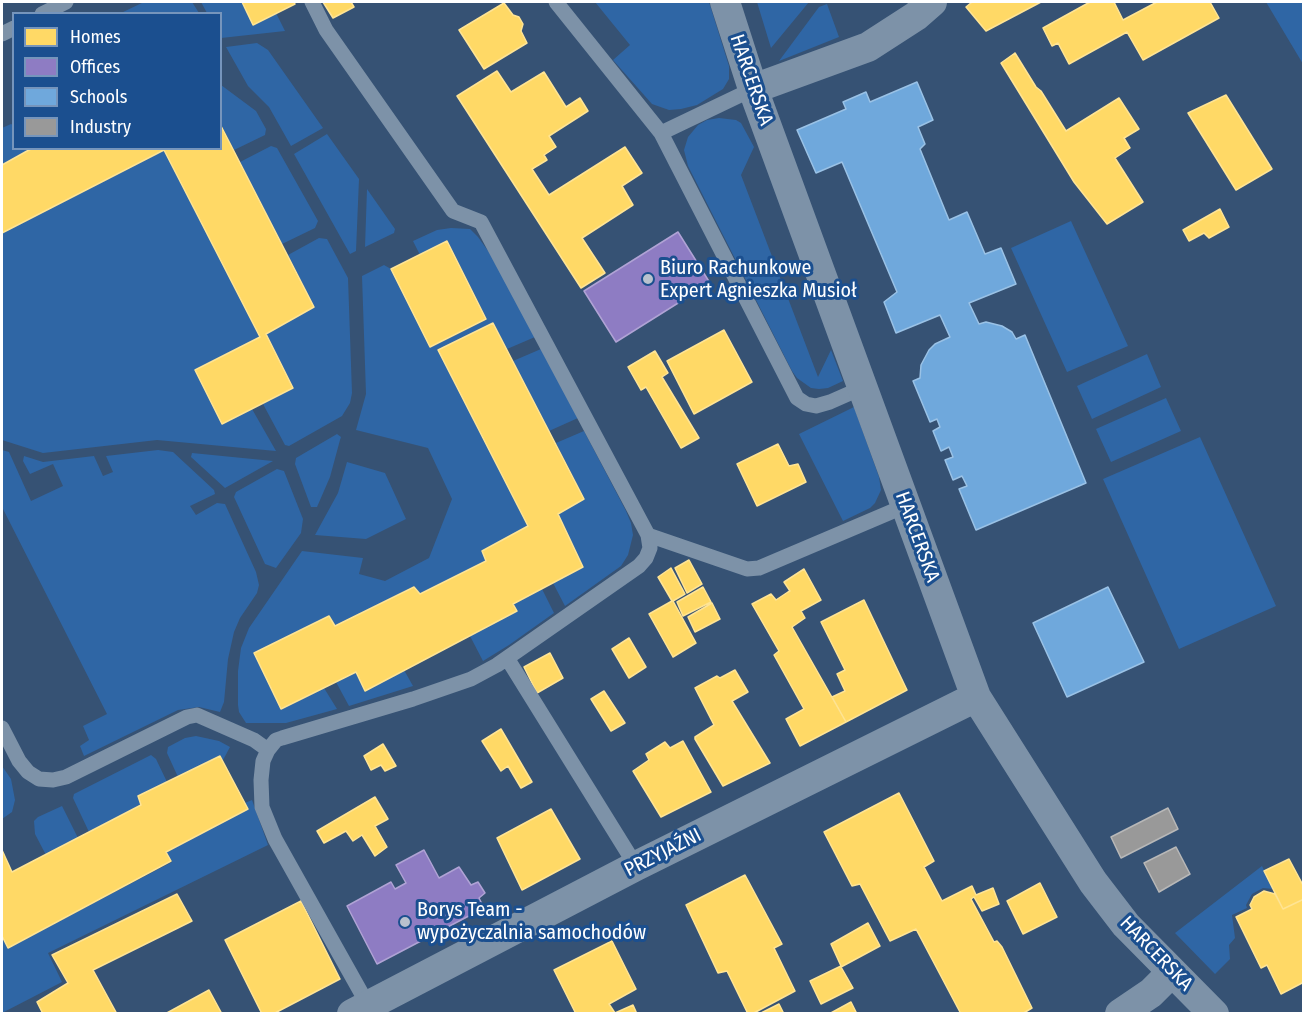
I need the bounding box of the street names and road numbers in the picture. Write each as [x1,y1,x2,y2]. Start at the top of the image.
street label: HARCERSKA [724,31,778,129]
street label: HARCERSKA [890,488,944,586]
street label: PRZYJAŹNI [620,823,706,883]
street label: HARCERSKA [1114,912,1198,996]

